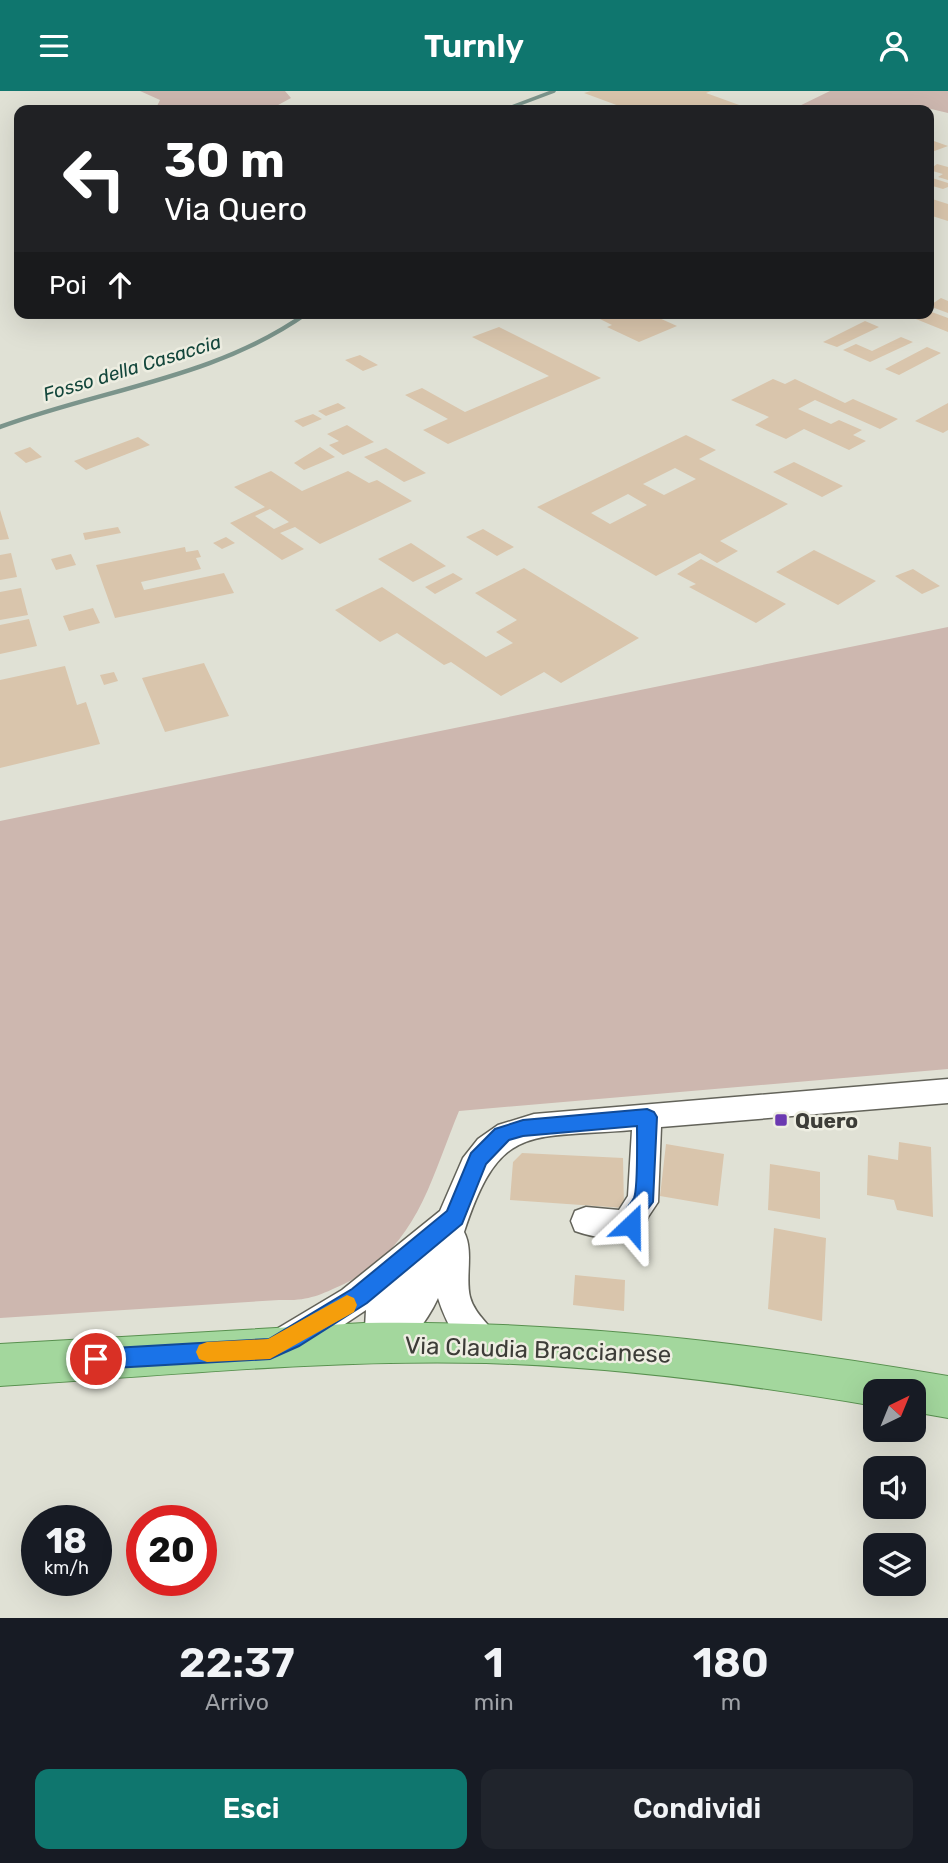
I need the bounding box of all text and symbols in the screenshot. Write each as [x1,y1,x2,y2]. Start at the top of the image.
icon: menu [35,27,73,65]
text: Turnly [424,27,524,65]
icon: person [875,27,913,65]
text: 30 m [164,131,285,189]
icon: left [49,133,140,224]
text: Via Quero [164,190,307,228]
icon: ahead [101,266,139,304]
text: Poi [49,270,87,301]
water label: Fosso della Casaccia [40,330,224,406]
place label: Quero [795,1108,858,1133]
marker: Quero [773,1112,789,1128]
position arrow [594,1188,668,1262]
pin [66,1329,126,1389]
street label: Via Claudia Braccianese [404,1331,672,1369]
icon: arrive [77,1340,115,1378]
north arrow [863,1379,926,1442]
map controls [863,1379,926,1596]
button: sound [863,1456,926,1519]
speed limit sign: 20 [126,1505,217,1596]
text: 18 [46,1520,87,1562]
button: layers [863,1533,926,1596]
text: km/h [44,1557,89,1579]
text: 22:37 [179,1638,295,1688]
text: 1 [484,1638,504,1688]
text: 180 [693,1638,769,1688]
text: Arrivo [205,1688,269,1716]
text: min [474,1688,514,1716]
text: m [721,1688,741,1716]
button: Esci [35,1769,467,1849]
button: Condividi [481,1769,913,1849]

